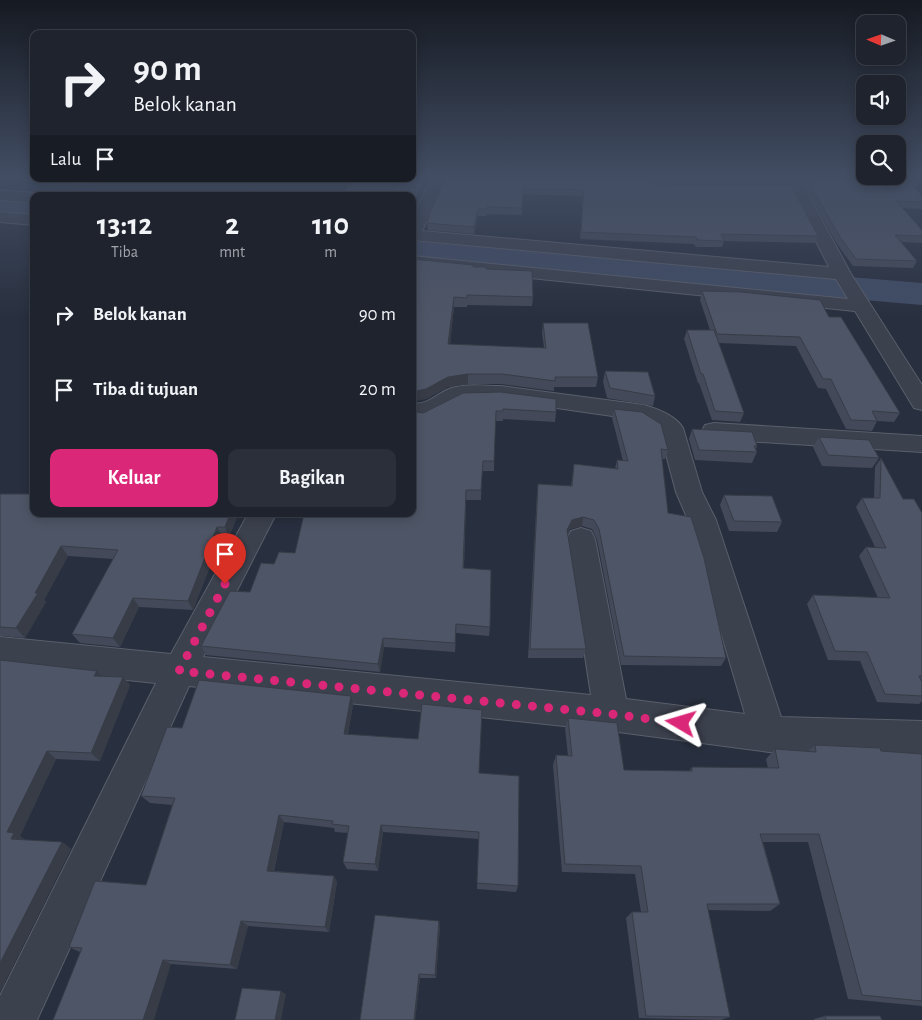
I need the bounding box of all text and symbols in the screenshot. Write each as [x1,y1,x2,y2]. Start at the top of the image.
north arrow [856,15,906,65]
map controls [856,15,906,185]
icon: right [50,50,115,115]
text: 90 m [133,52,202,87]
button: sound [856,75,906,125]
text: Belok kanan [133,93,237,115]
button: search [856,135,906,185]
icon: arrive [91,145,119,173]
text: Lalu [50,150,81,169]
text: 13:12 [97,210,152,240]
text: 2 [225,210,239,240]
text: 110 [312,210,349,240]
text: Tiba [111,244,138,260]
text: mnt [219,244,245,260]
text: m [324,244,337,260]
icon: right [50,301,78,329]
text: Belok kanan [93,305,187,324]
text: 90 m [359,305,396,324]
icon: arrive [50,376,78,404]
text: Tiba di tujuan [93,380,198,399]
text: 20 m [359,380,396,399]
button: Keluar [50,449,218,507]
button: Bagikan [228,449,396,507]
pin [204,533,246,584]
icon: arrive [211,540,239,568]
position arrow [654,696,706,748]

